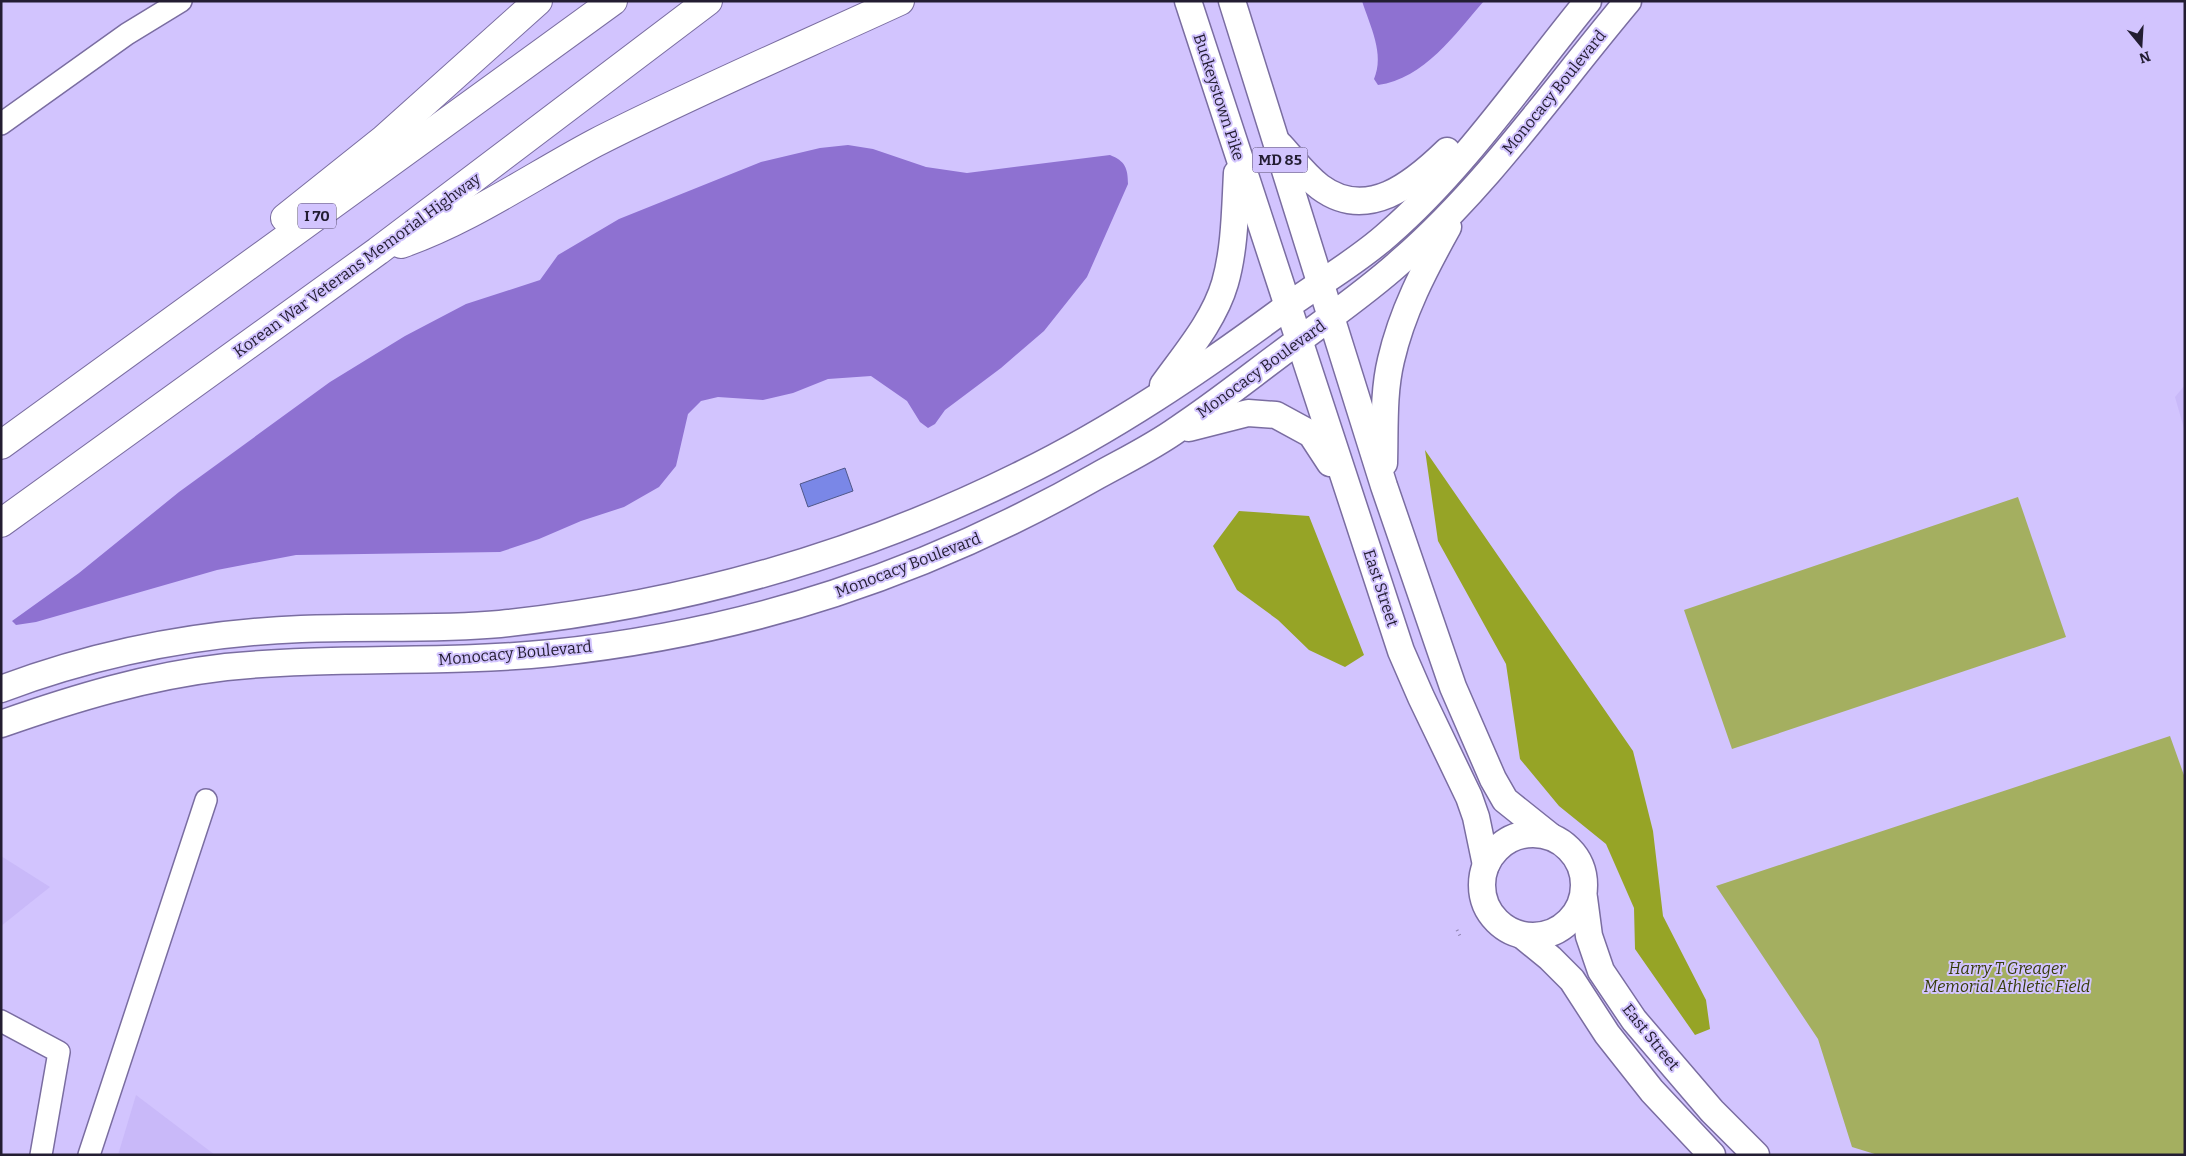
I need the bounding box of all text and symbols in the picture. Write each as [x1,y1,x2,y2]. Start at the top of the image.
north arrow [2116,20,2166,70]
street label: Monocacy Boulevard [1498,26,1610,158]
street label: Buckeystown Pike [1189,31,1249,163]
text: N [2137,47,2153,67]
road number: MD 85 [1252,148,1308,172]
street label: Korean War Veterans Memorial Highway [230,169,485,361]
road number: I 70 [298,204,336,228]
street label: Monocacy Boulevard [1193,316,1329,422]
street label: Monocacy Boulevard [833,528,984,601]
street label: East Street [1360,547,1402,629]
street label: Monocacy Boulevard [437,637,593,669]
park label: Harry T Greager Memorial Athletic Field [1924,959,2090,996]
street label: East Street [1618,1000,1684,1074]

